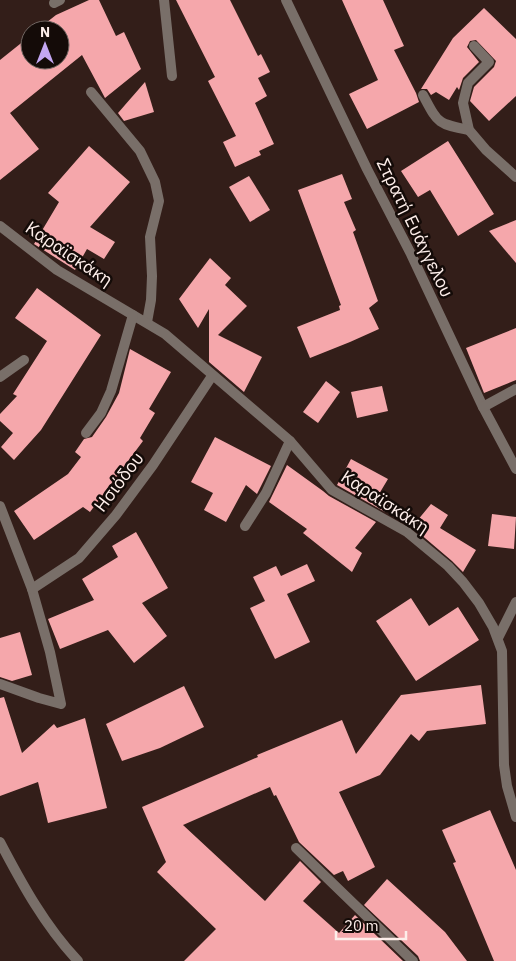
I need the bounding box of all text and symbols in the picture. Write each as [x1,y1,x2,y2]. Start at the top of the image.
north arrow [20,20,70,70]
text: N [40,23,50,41]
street label: Στρατή Ευάγγελου [372,155,459,301]
street label: Καραϊσκάκη [21,216,117,291]
street label: Ησιόδου [89,447,149,516]
street label: Καραϊσκάκη [337,465,434,539]
scale bar [336,908,406,940]
text: 20 m [344,916,379,935]

